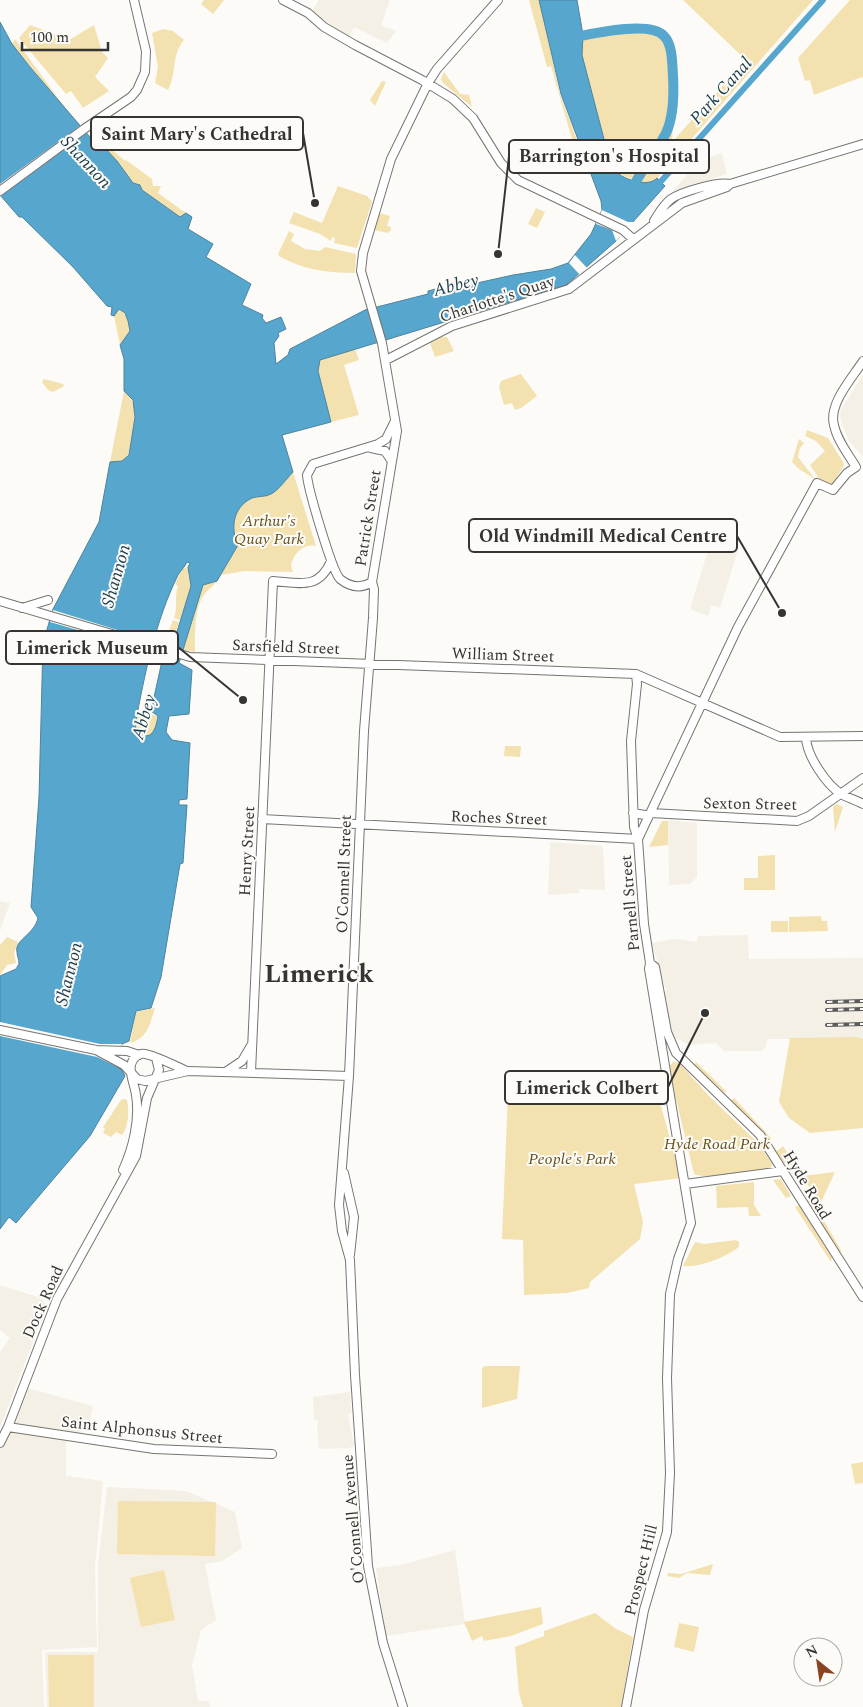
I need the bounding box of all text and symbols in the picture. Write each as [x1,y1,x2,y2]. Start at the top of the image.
scale bar [22,20,109,52]
text: 100 m [30,26,69,49]
water label: Park Canal [683,51,759,131]
callout: Saint Mary's Cathedral [91,117,303,150]
text: Saint Mary's Cathedral [101,121,293,148]
water label: Shannon [54,129,118,195]
callout: Barrington's Hospital [509,140,709,173]
text: Barrington's Hospital [519,143,699,170]
water label: Abbey [429,266,482,304]
street label: Charlotte's Quay [436,269,559,329]
street label: Patrick Street [349,468,388,568]
park label: Arthur's Quay Park [234,509,304,551]
callout: Old Windmill Medical Centre [469,519,737,552]
text: Old Windmill Medical Centre [479,523,727,550]
water label: Shannon [94,541,138,611]
callout: Limerick Museum [6,631,178,664]
street label: Sarsfield Street [232,633,341,661]
text: Limerick Museum [16,635,168,662]
street label: William Street [451,641,555,669]
water label: Abbey [124,691,164,744]
street label: Sexton Street [703,791,798,817]
street label: Roches Street [450,804,548,832]
street label: Henry Street [233,805,261,897]
street label: O'Connell Street [330,814,358,934]
street label: Parnell Street [614,854,646,952]
water label: Shannon [48,939,90,1009]
district label: Limerick [264,954,374,994]
callout: Limerick Colbert [505,1071,668,1104]
text: Limerick Colbert [515,1075,659,1102]
park label: Hyde Road Park [664,1132,771,1156]
street label: Hyde Road [777,1146,837,1224]
park label: People's Park [528,1147,616,1171]
street label: Dock Road [16,1262,70,1342]
street label: Saint Alphonsus Street [60,1410,224,1450]
street label: O'Connell Avenue [335,1453,371,1585]
street label: Prospect Hill [618,1522,664,1618]
north arrow [793,1637,843,1687]
text: N [802,1639,822,1663]

